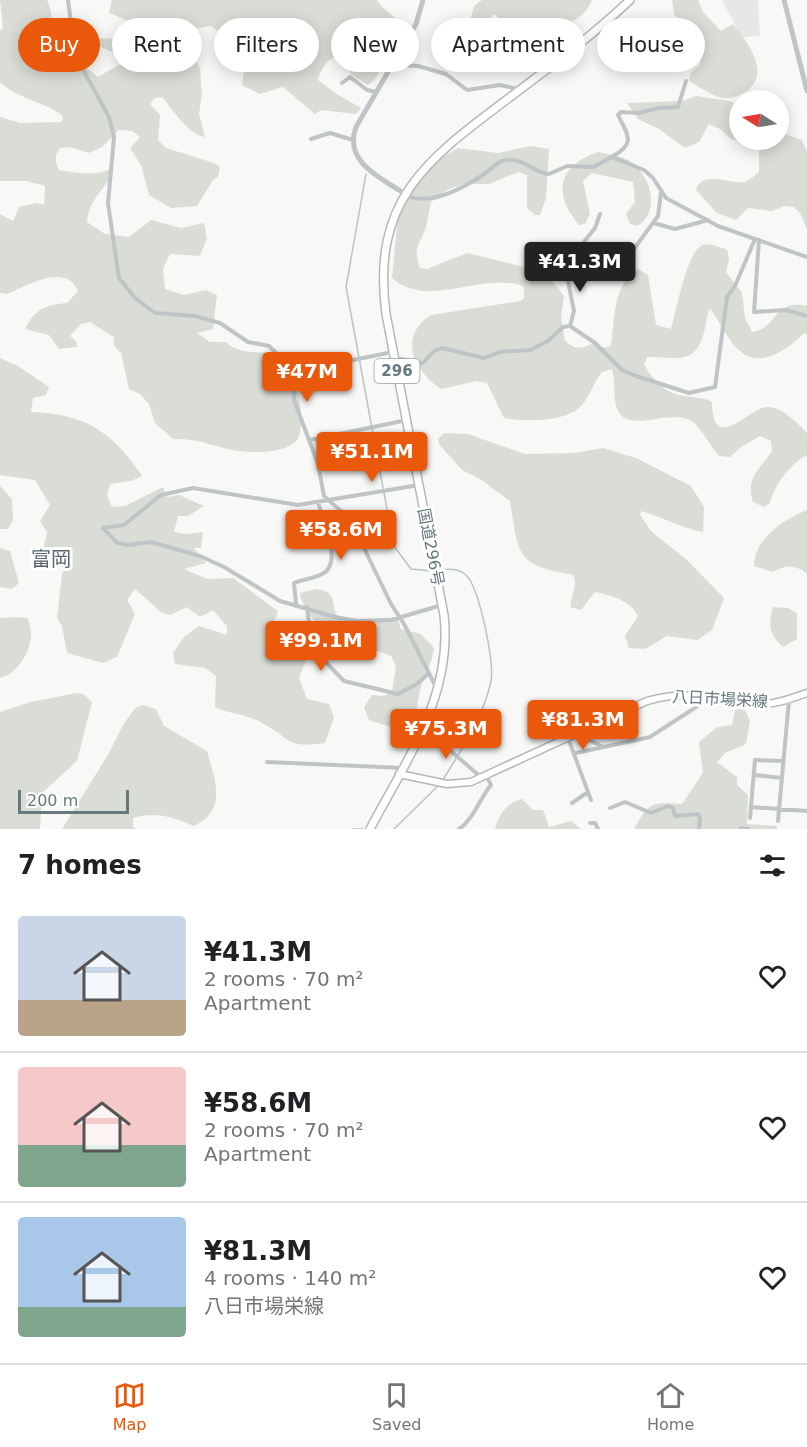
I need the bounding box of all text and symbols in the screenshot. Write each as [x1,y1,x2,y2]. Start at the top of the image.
chip: Buy [18,18,100,72]
chip: Rent [112,18,202,72]
chip: Filters [214,18,319,72]
chip: New [331,18,419,72]
chip: Apartment [431,18,585,72]
chip: House [597,18,705,72]
north arrow [729,90,789,150]
map controls [729,90,789,150]
pin: ¥41.3M [531,242,629,293]
text: ¥41.3M [538,249,622,273]
pin: ¥47M [271,352,343,403]
text: ¥47M [276,359,338,383]
road number: 296 [374,359,420,383]
pin: ¥51.1M [323,432,421,483]
text: ¥51.1M [330,439,414,463]
street label: 国道296号 [414,507,448,587]
pin: ¥58.6M [292,510,390,561]
text: ¥58.6M [299,517,383,541]
district label: 富岡 [31,547,71,571]
pin: ¥99.1M [272,621,370,672]
text: ¥99.1M [279,628,363,652]
street label: 八日市場栄線 [672,687,768,711]
pin: ¥81.3M [534,700,632,751]
text: ¥81.3M [541,707,625,731]
pin: ¥75.3M [397,709,495,760]
text: ¥75.3M [404,716,488,740]
scale bar [18,787,129,814]
text: 200 m [27,791,78,810]
icon: filters [756,849,789,882]
text: 7 homes [18,850,142,880]
text: ¥41.3M [204,937,312,967]
icon: home [66,940,138,1012]
icon: heart [756,960,789,993]
text: 2 rooms · 70 m² [204,967,364,991]
text: Apartment [204,991,311,1015]
text: ¥58.6M [204,1088,312,1118]
icon: home [66,1091,138,1163]
icon: heart [756,1111,789,1144]
text: 2 rooms · 70 m² [204,1118,364,1142]
text: Apartment [204,1142,311,1166]
text: ¥81.3M [204,1236,312,1266]
icon: home [66,1241,138,1313]
icon: heart [756,1261,789,1294]
text: 4 rooms · 140 m² [204,1266,376,1290]
text: 八日市場栄線 [204,1294,324,1318]
tab: Map [113,1379,147,1434]
tab: Saved [372,1379,421,1434]
tab: Home [647,1379,694,1434]

